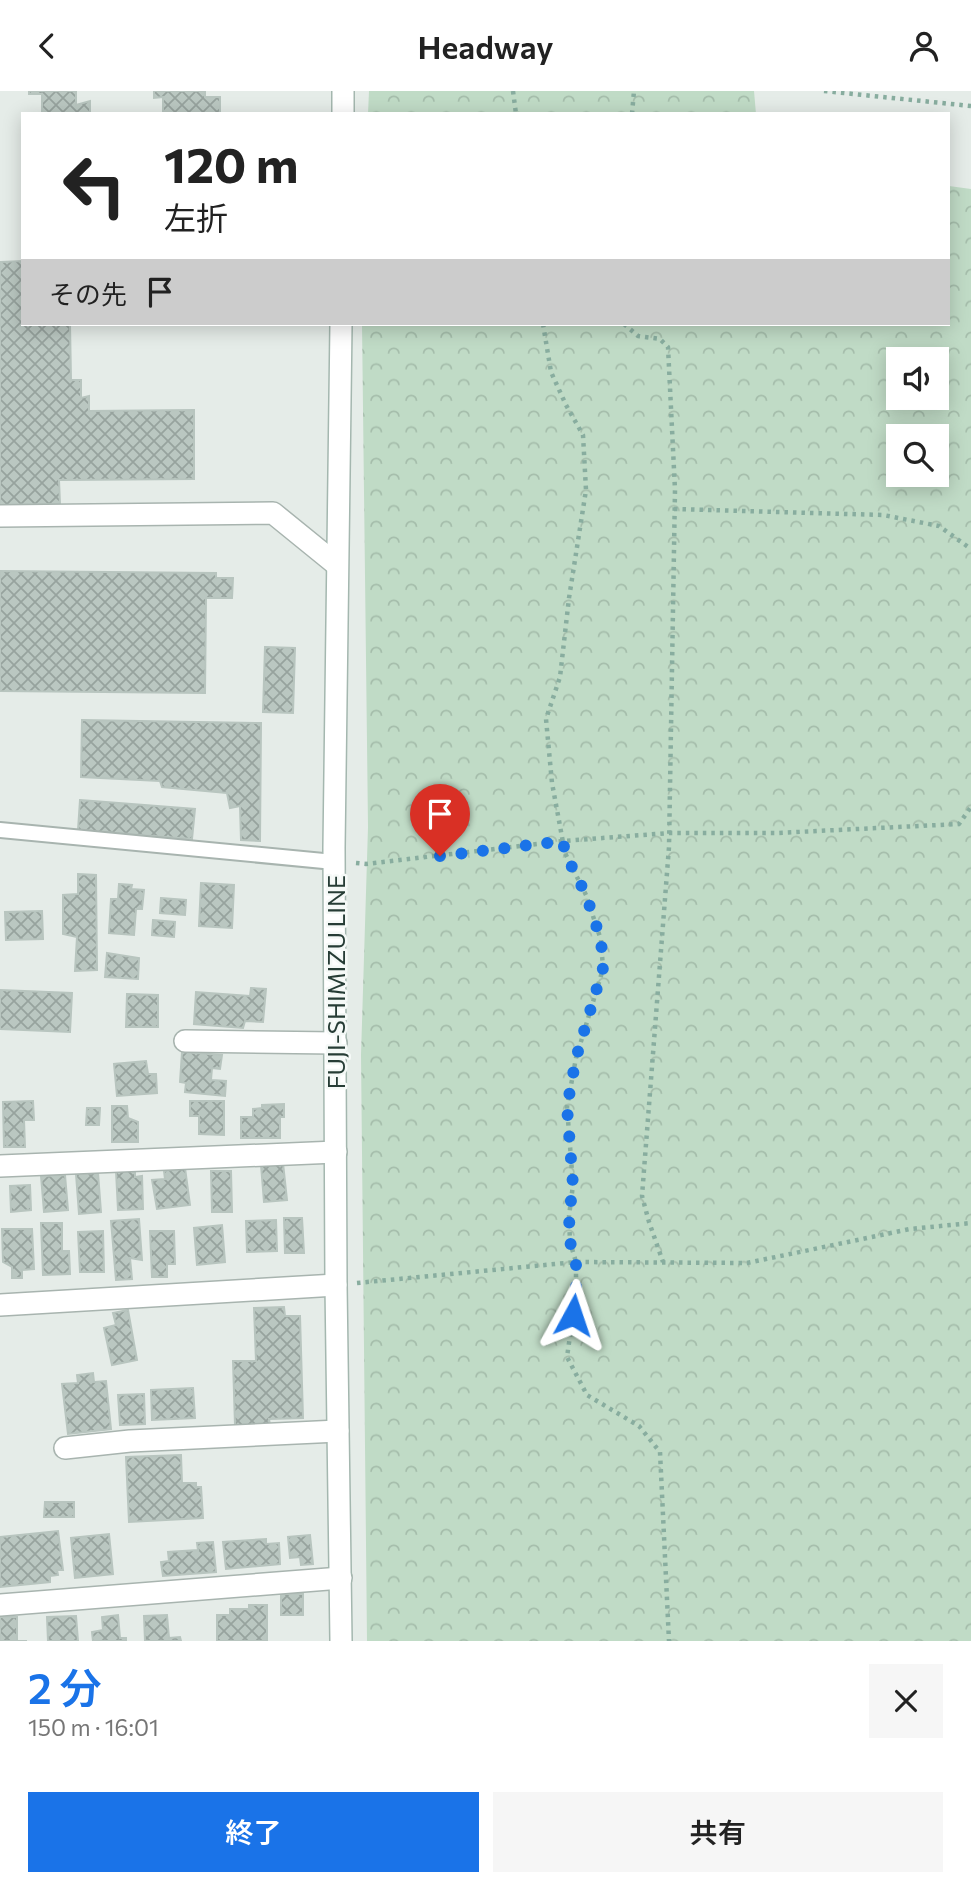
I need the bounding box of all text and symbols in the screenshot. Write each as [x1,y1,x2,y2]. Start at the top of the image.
text: Headway [417,26,554,66]
icon: back [28,27,66,65]
icon: person [905,27,943,65]
text: 120 m [164,133,298,193]
icon: left [49,140,140,231]
text: 左折 [164,197,228,237]
icon: arrive [141,273,179,311]
text: その先 [49,278,127,309]
map controls [886,347,949,487]
button: sound [886,347,949,410]
button: search [886,424,949,487]
pin [410,784,470,856]
icon: arrive [421,795,459,833]
street label: FUJI-SHIMIZU LINE [321,875,350,1089]
position arrow [536,1278,610,1352]
text: 2 分 [28,1661,102,1713]
button: close [869,1664,943,1738]
text: 150 m · 16:01 [28,1713,159,1741]
button: 終了 [28,1792,479,1872]
button: 共有 [493,1792,943,1872]

